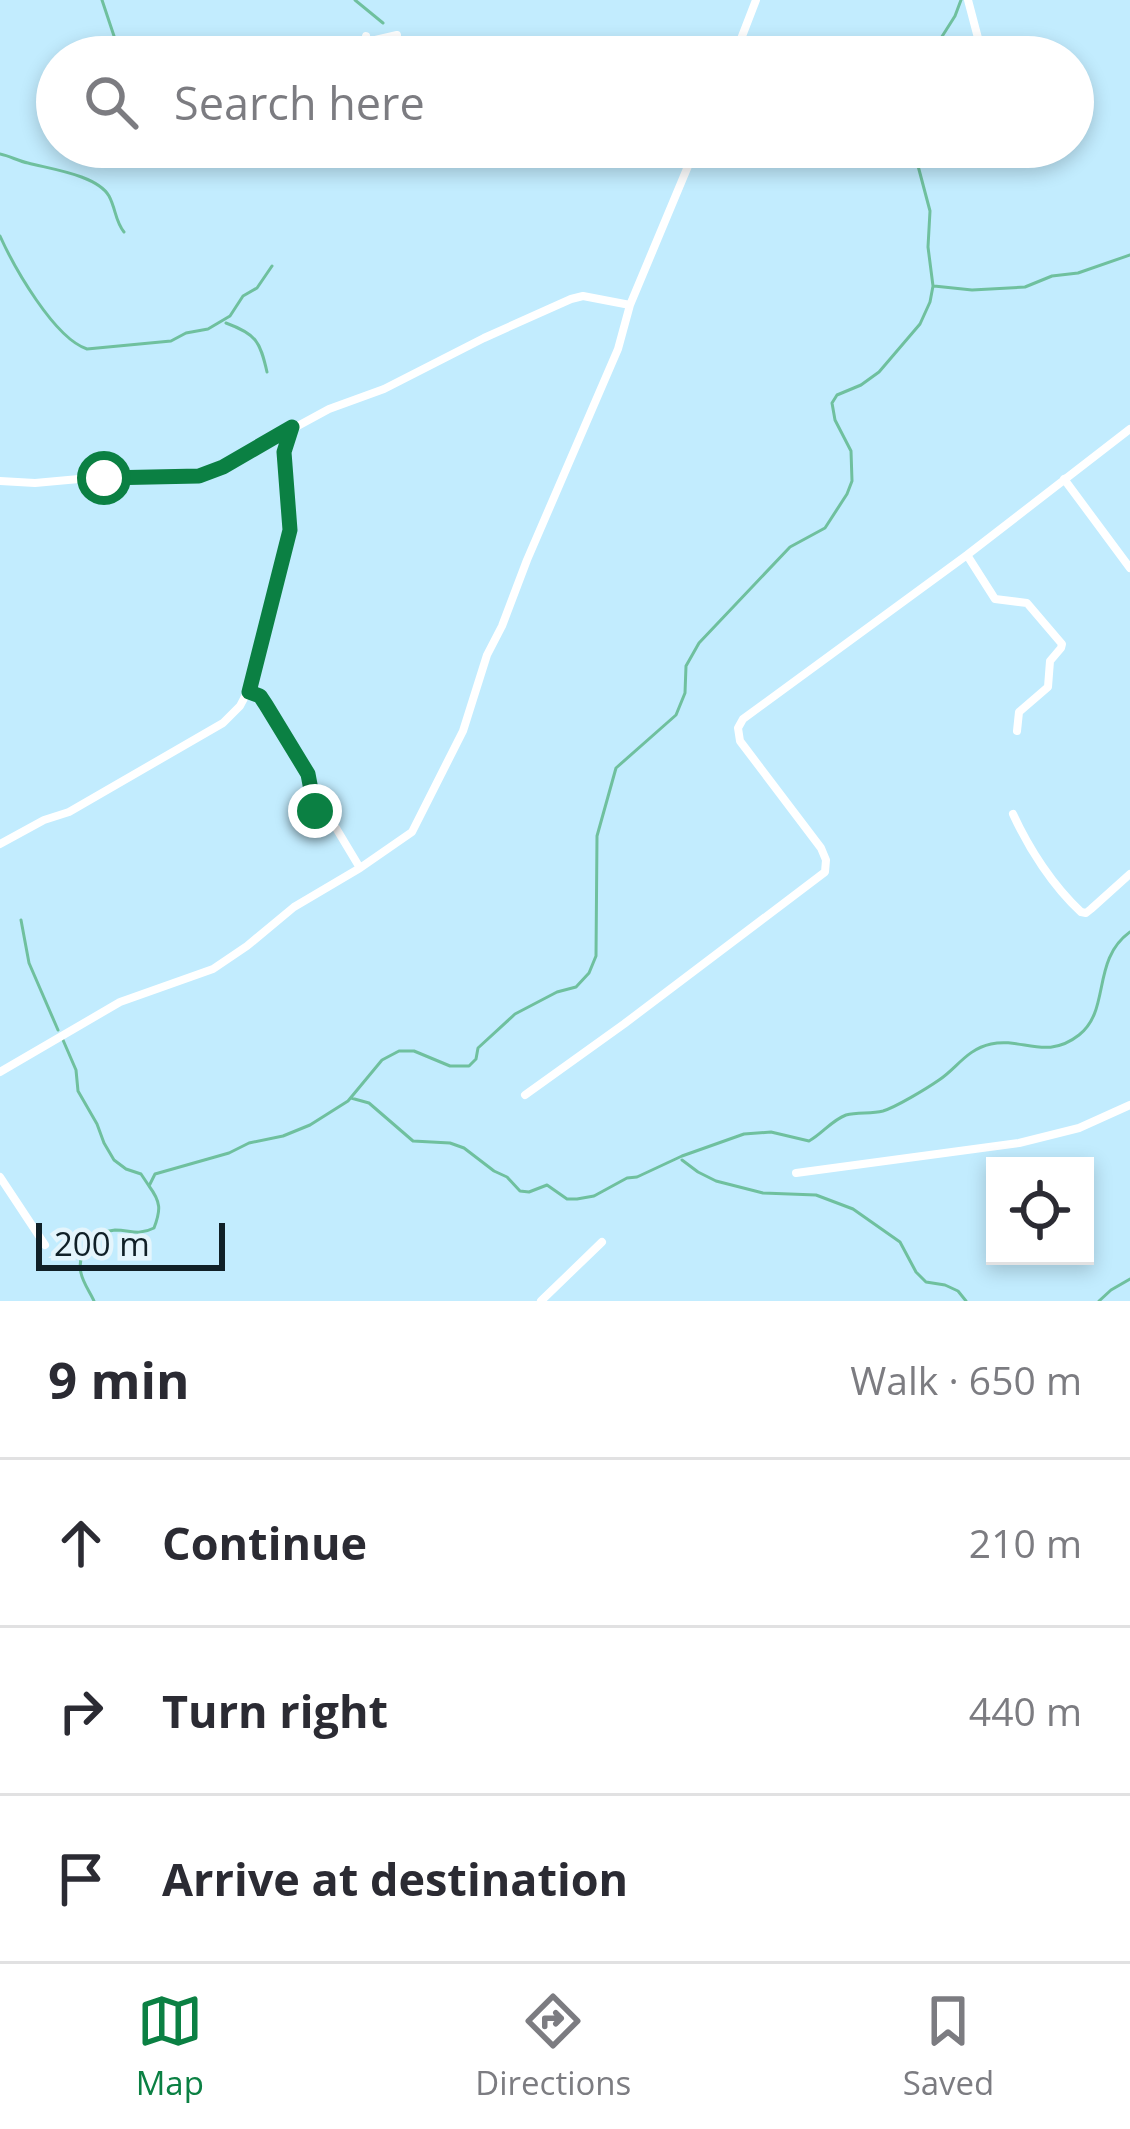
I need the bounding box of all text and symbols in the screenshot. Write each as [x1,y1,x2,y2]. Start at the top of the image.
search box [36,36,1094,168]
icon: search [78,69,144,135]
text: Search here [174,72,425,133]
route start [77,451,131,505]
route end [288,784,342,838]
map controls [986,1157,1094,1265]
button: locate [986,1157,1094,1265]
scale bar [36,1217,225,1270]
text: 200 m [54,1221,150,1266]
text: 9 min [48,1344,190,1414]
text: Walk · 650 m [850,1353,1082,1406]
icon: ahead [48,1510,114,1576]
text: Continue [162,1512,367,1573]
text: 210 m [969,1516,1082,1569]
icon: right [48,1678,114,1744]
text: Turn right [162,1680,388,1741]
text: 440 m [969,1684,1082,1737]
icon: arrive [48,1846,114,1912]
text: Arrive at destination [162,1848,628,1909]
tab: Map [136,1988,204,2105]
tab: Directions [475,1988,631,2105]
tab: Saved [903,1988,994,2105]

